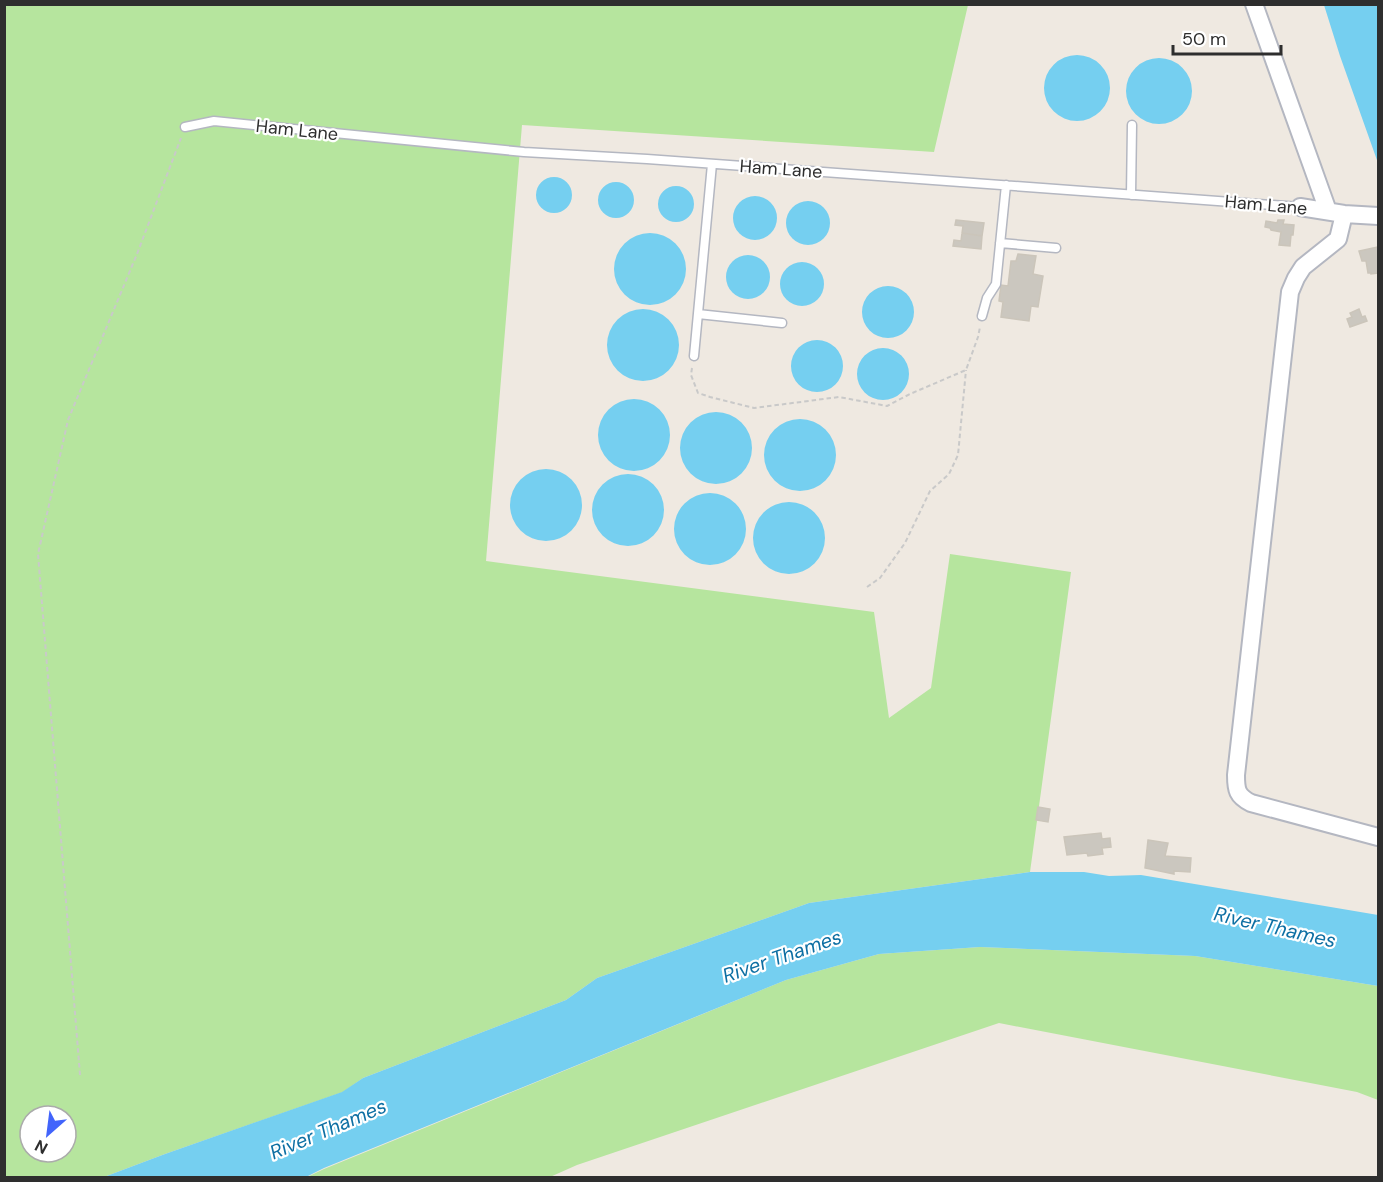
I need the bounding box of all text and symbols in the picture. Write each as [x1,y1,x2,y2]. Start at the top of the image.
scale bar [1173,18,1281,56]
text: 50 m [1182,27,1226,51]
street label: Ham Lane [255,114,339,146]
street label: Ham Lane [739,154,823,184]
street label: Ham Lane [1224,189,1308,221]
water label: River Thames [1211,900,1339,954]
water label: River Thames [719,923,845,989]
water label: River Thames [266,1093,390,1165]
north arrow [18,1104,78,1164]
text: N [31,1135,51,1159]

